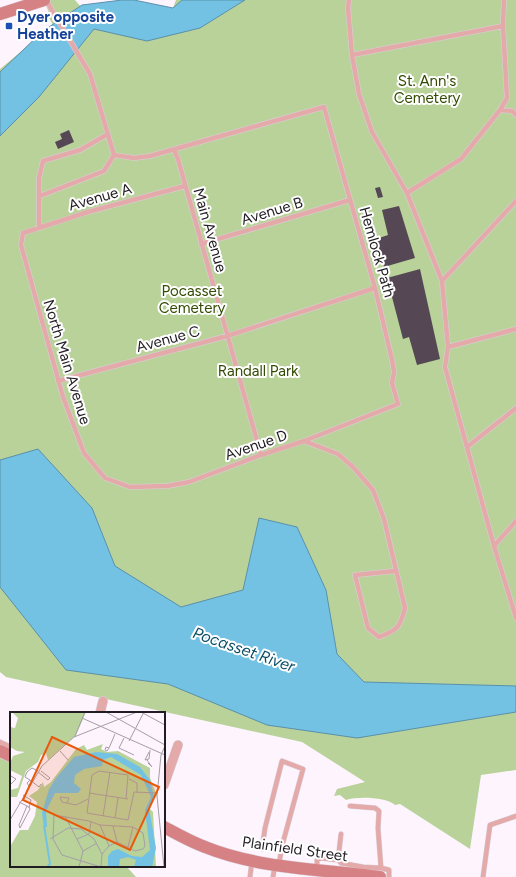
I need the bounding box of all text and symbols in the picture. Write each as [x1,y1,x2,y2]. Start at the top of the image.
place label: Dyer opposite Heather [17,8,115,43]
marker: Dyer opposite Heather [4,21,14,31]
park label: St. Ann's Cemetery [394,72,460,107]
street label: Avenue A [66,179,134,215]
street label: Main Avenue [189,186,231,274]
street label: Avenue B [239,193,305,229]
street label: Hemlock Path [355,205,399,299]
park label: Pocasset Cemetery [159,282,225,317]
street label: North Main Avenue [39,297,95,427]
street label: Avenue C [134,322,202,356]
park label: Randall Park [218,362,299,380]
street label: Avenue D [222,426,290,464]
water label: Pocasset River [190,623,298,676]
inset map [10,712,165,867]
street label: Plainfield Street [241,833,349,865]

